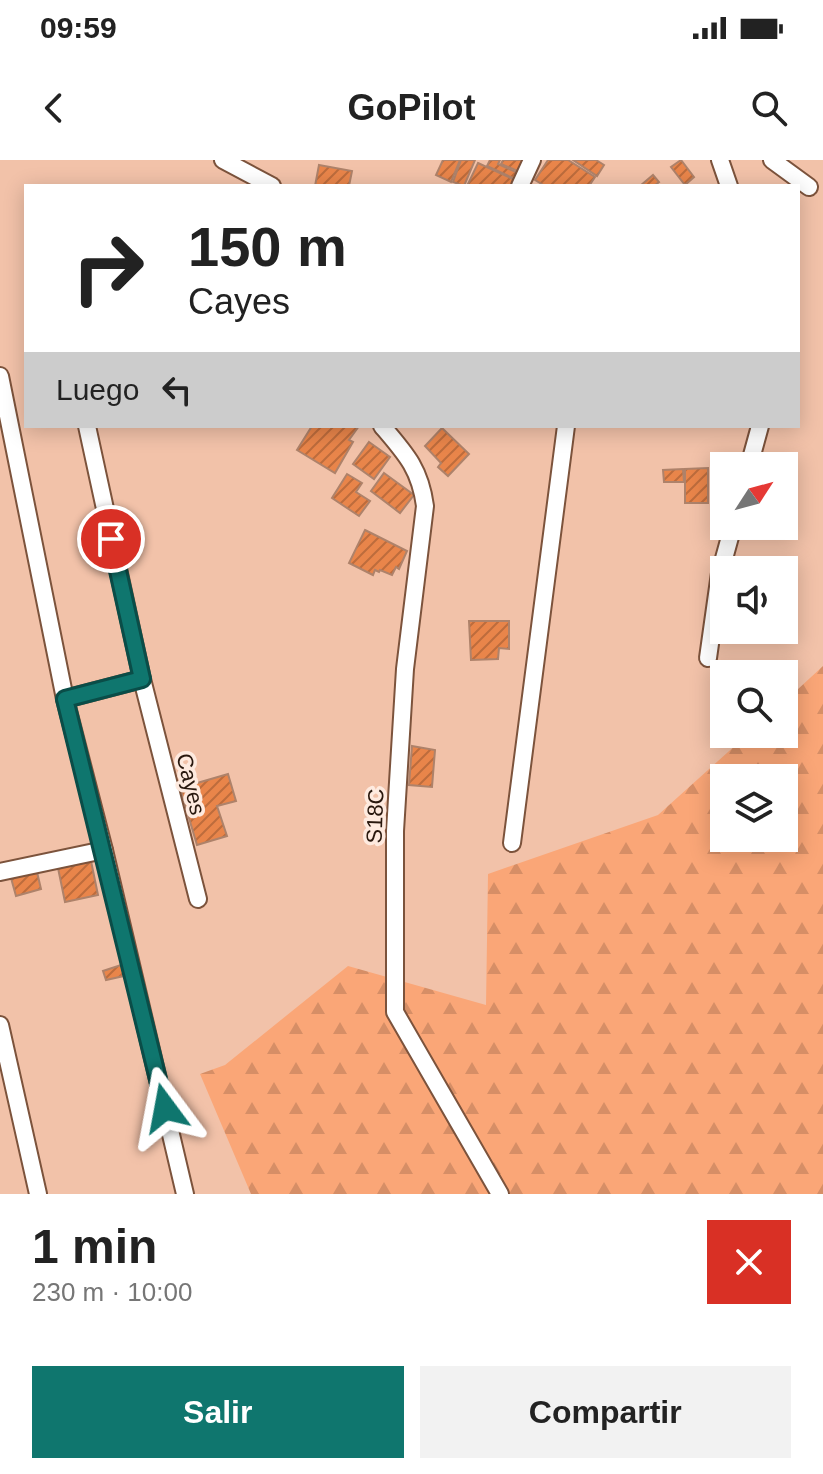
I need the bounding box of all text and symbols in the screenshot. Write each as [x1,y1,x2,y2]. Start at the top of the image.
text: 09:59 [40,11,117,44]
icon: back [32,86,76,130]
icon: search [747,86,791,130]
text: GoPilot [348,87,476,128]
text: 150 m [188,215,347,278]
icon: right [56,216,160,320]
text: Cayes [188,281,290,322]
icon: left [155,368,199,412]
text: Luego [56,373,139,406]
north arrow [710,452,798,540]
map controls [710,452,798,852]
pin [77,505,145,573]
icon: arrive [89,517,133,561]
button: sound [710,556,798,644]
button: search [710,660,798,748]
street label: Cayes [171,751,211,817]
button: layers [710,764,798,852]
street label: S18C [362,788,388,844]
position arrow [123,1066,207,1150]
text: 1 min [32,1220,157,1273]
button: close [707,1220,791,1304]
text: 230 m · 10:00 [32,1277,192,1307]
button: Salir [32,1366,404,1458]
button: Compartir [420,1366,791,1458]

